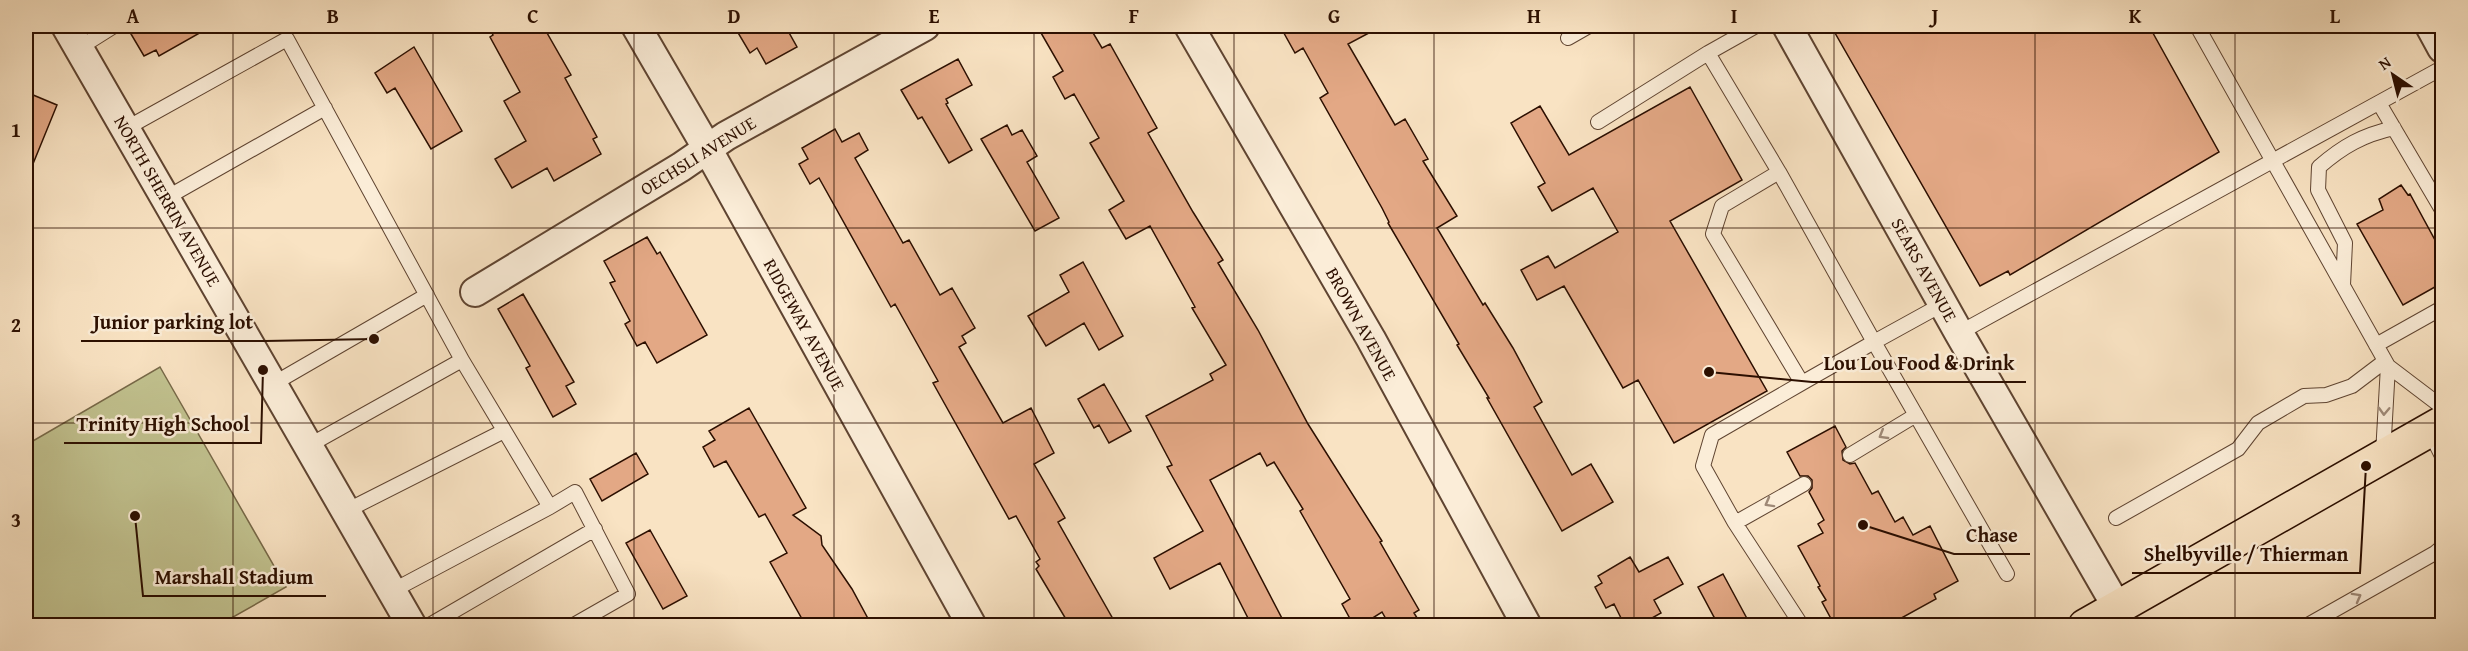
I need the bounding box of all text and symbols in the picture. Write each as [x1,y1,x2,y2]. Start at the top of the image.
text: A [127,1,140,30]
text: B [327,1,339,30]
text: C [527,1,539,30]
text: D [727,1,741,30]
text: E [929,1,940,30]
text: F [1129,1,1139,30]
text: G [1328,1,1340,30]
text: H [1527,1,1541,30]
text: I [1731,1,1737,30]
text: J [1929,1,1939,30]
text: K [2129,1,2142,30]
text: L [2330,1,2341,30]
north arrow [2363,45,2423,105]
text: N [2373,50,2396,76]
street label: OECHSLI AVENUE [635,109,761,202]
street label: NORTH SHERRIN AVENUE [107,110,228,291]
text: 1 [11,115,21,144]
street label: SEARS AVENUE [1885,213,1964,327]
street label: RIDGEWAY AVENUE [757,254,852,396]
street label: BROWN AVENUE [1319,262,1404,385]
callout: Junior parking lot [81,303,265,341]
text: Junior parking lot [90,307,254,336]
text: 2 [11,310,21,339]
callout: Lou Lou Food & Drink [1812,344,2026,382]
text: Lou Lou Food & Drink [1824,348,2015,377]
callout: Trinity High School [64,405,261,443]
one-way arrow [2378,407,2391,416]
text: Trinity High School [77,409,249,438]
one-way arrow [1879,428,1889,439]
one-way arrow [1765,496,1776,508]
text: 3 [11,505,21,534]
callout: Chase [1954,516,2030,554]
text: Chase [1966,520,2018,549]
callout: Shelbyville / Thierman [2132,535,2360,573]
text: Shelbyville / Thierman [2144,539,2348,568]
callout: Marshall Stadium [143,558,326,596]
text: Marshall Stadium [155,562,313,591]
one-way arrow [2351,593,2362,604]

